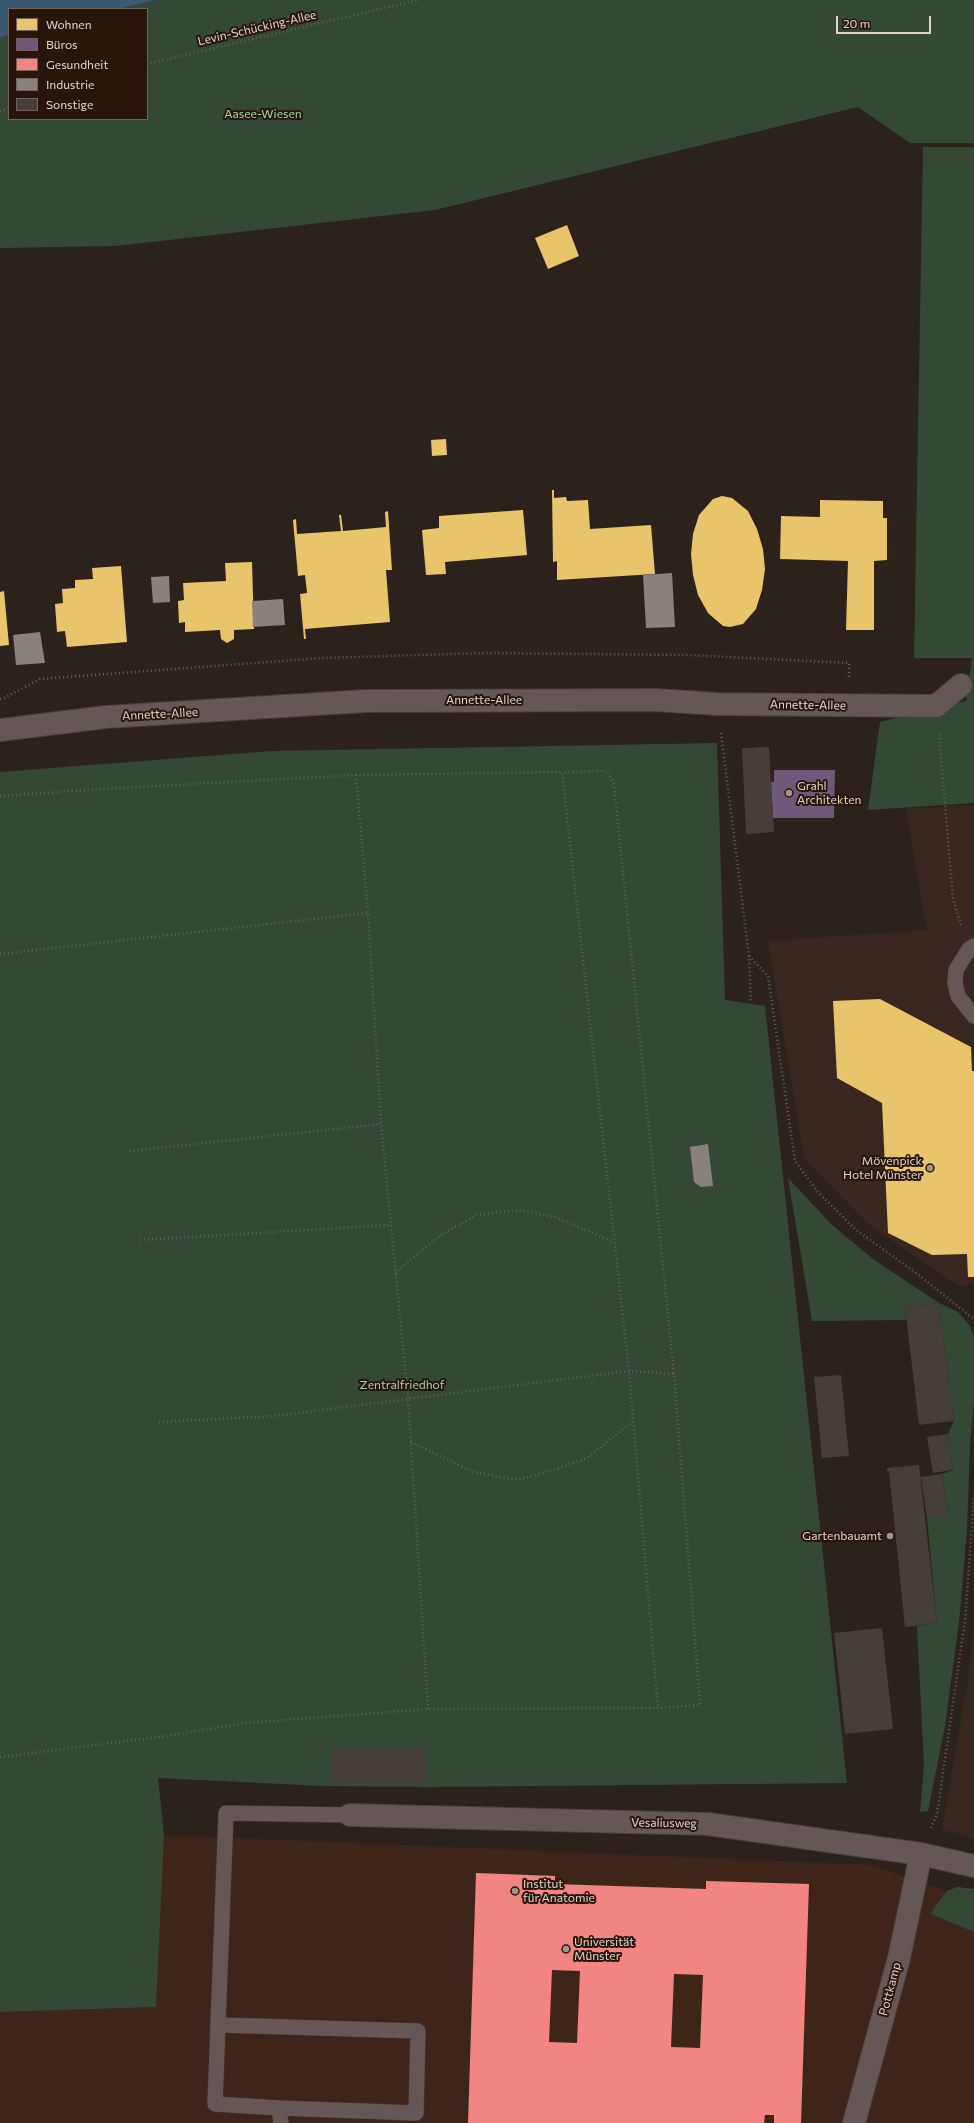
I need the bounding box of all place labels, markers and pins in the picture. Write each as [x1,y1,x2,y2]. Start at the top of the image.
place label: Grahl Architekten [797,779,861,807]
marker: Grahl Architekten [784,788,794,798]
place label: Mövenpick Hotel Münster [843,1154,922,1182]
marker: Mövenpick Hotel Münster [925,1163,935,1173]
place label: Gartenbauamt [802,1529,882,1543]
marker: Gartenbauamt [885,1531,895,1541]
place label: Institut für Anatomie [523,1877,595,1905]
marker: Institut für Anatomie [510,1886,520,1896]
place label: Universität Münster [574,1935,634,1963]
marker: Universität Münster [561,1944,571,1954]

